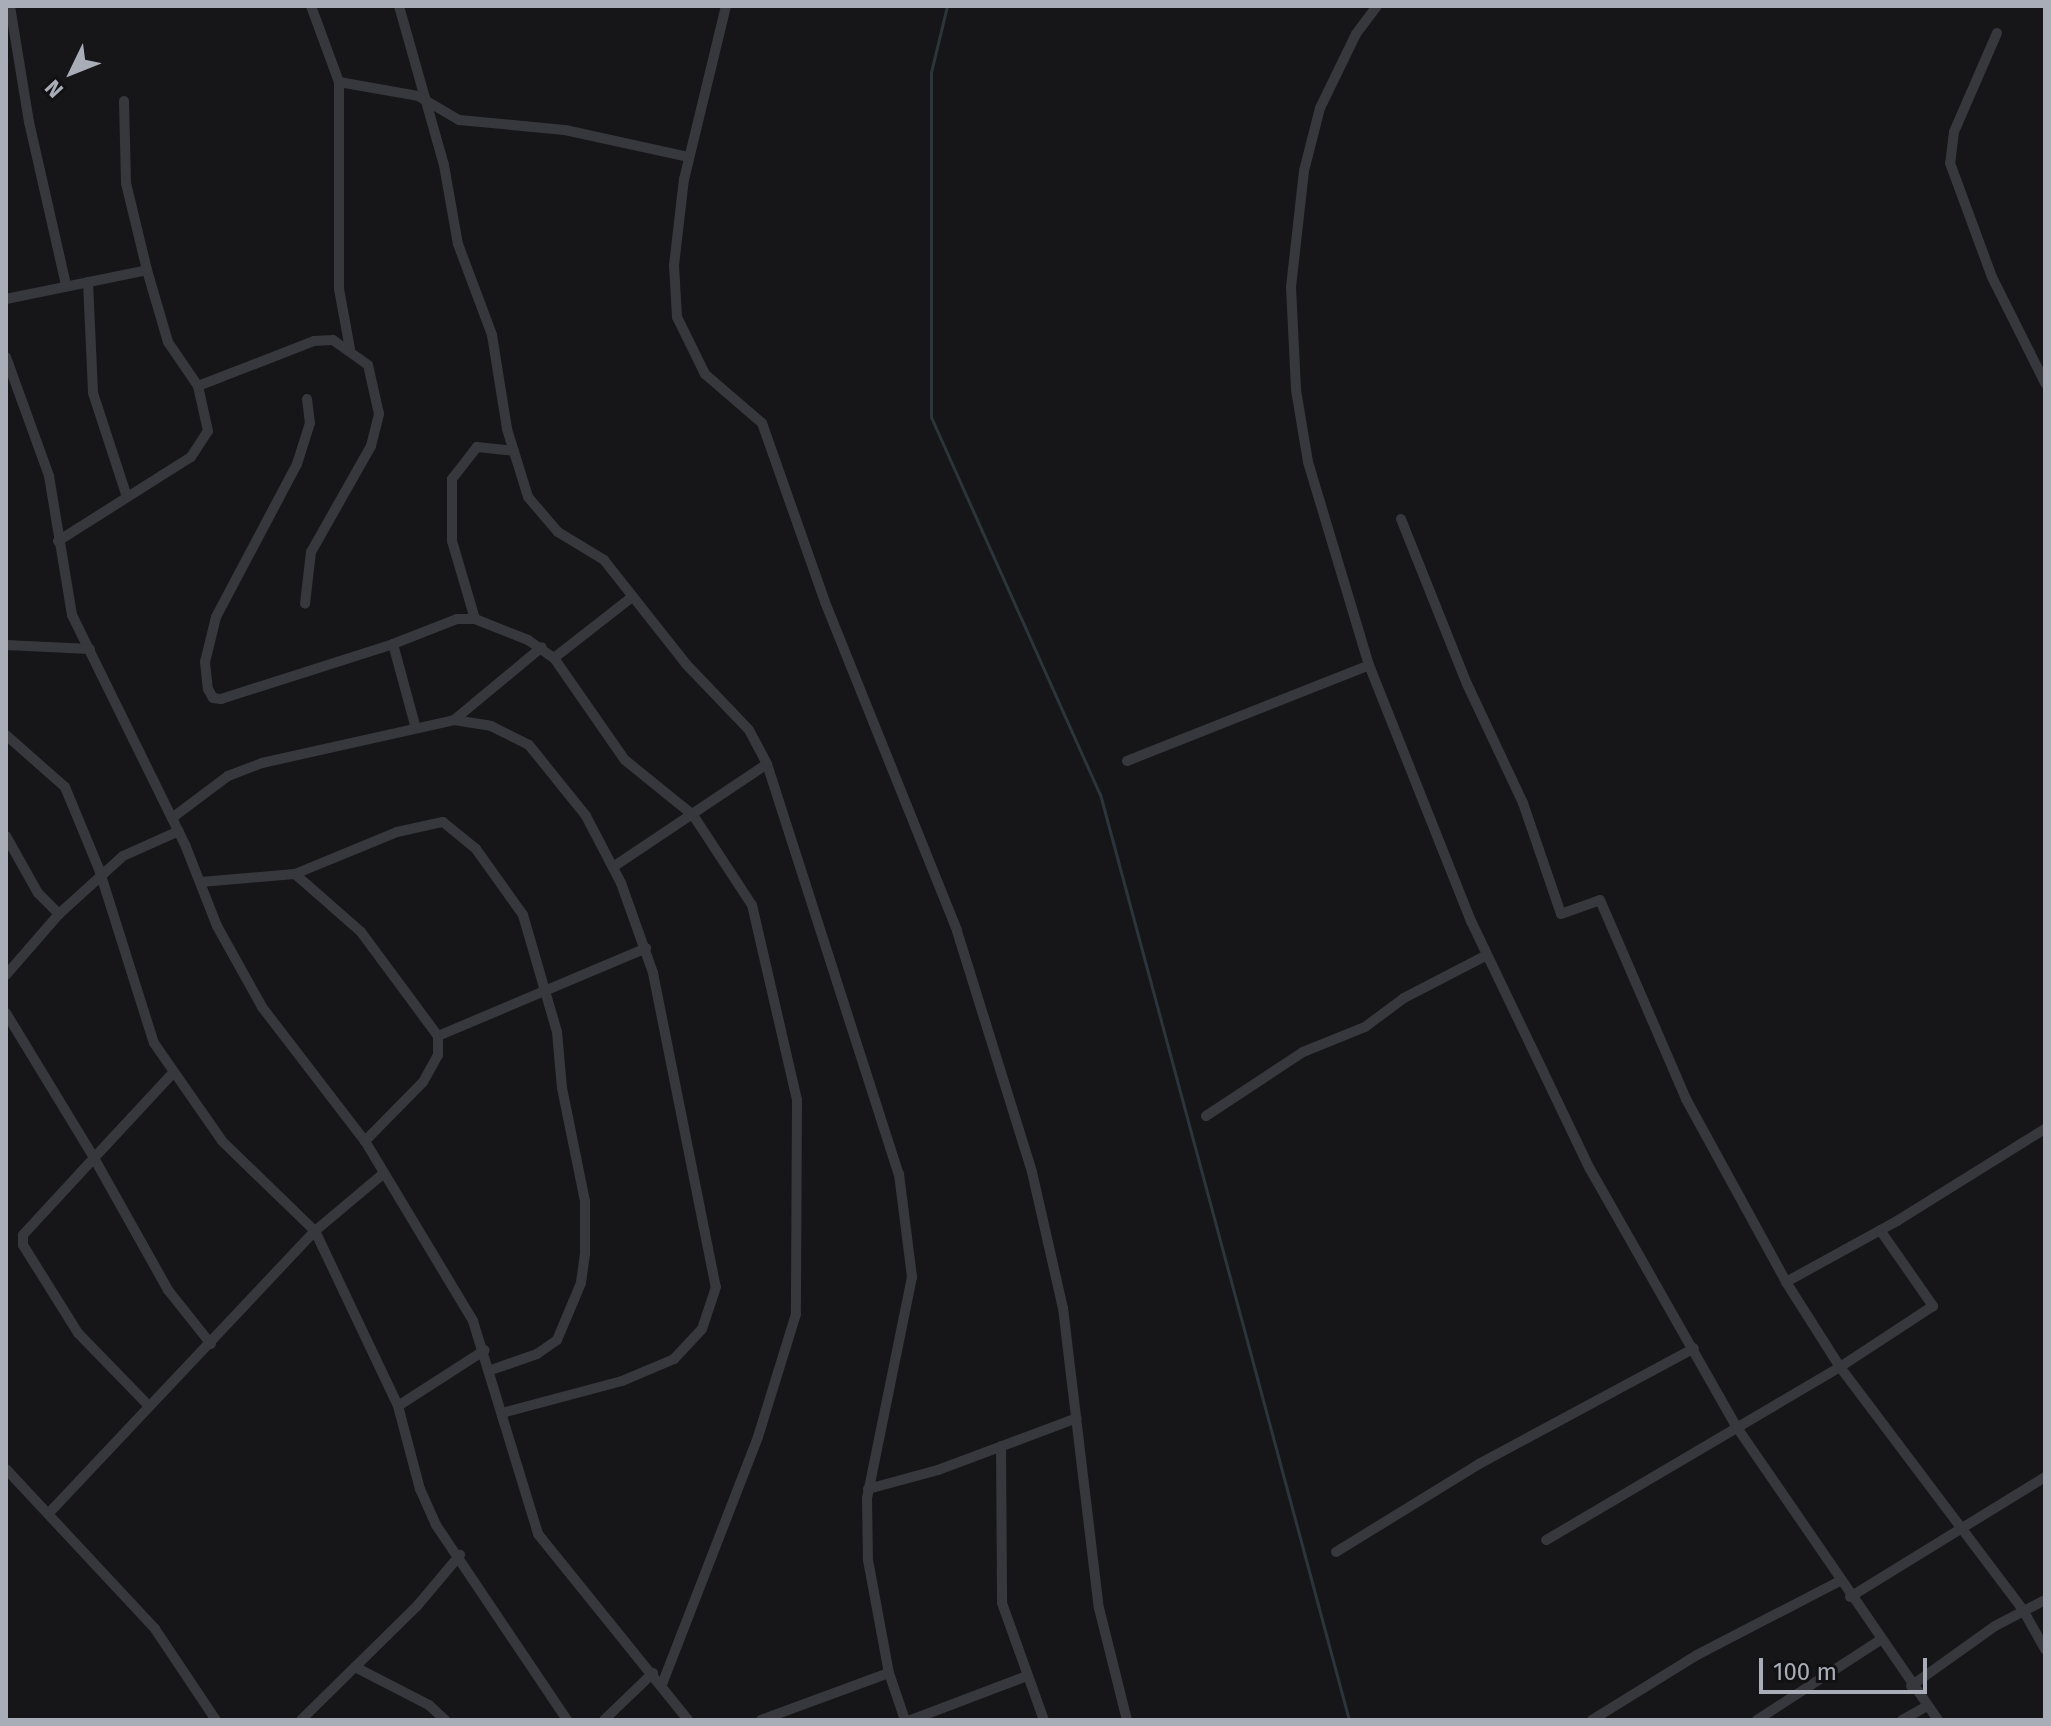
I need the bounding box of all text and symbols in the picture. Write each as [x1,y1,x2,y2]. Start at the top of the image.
north arrow [32,32,112,112]
text: N [39,74,69,103]
scale bar [1763,1642,1931,1692]
text: 100 m [1773,1658,1837,1686]

